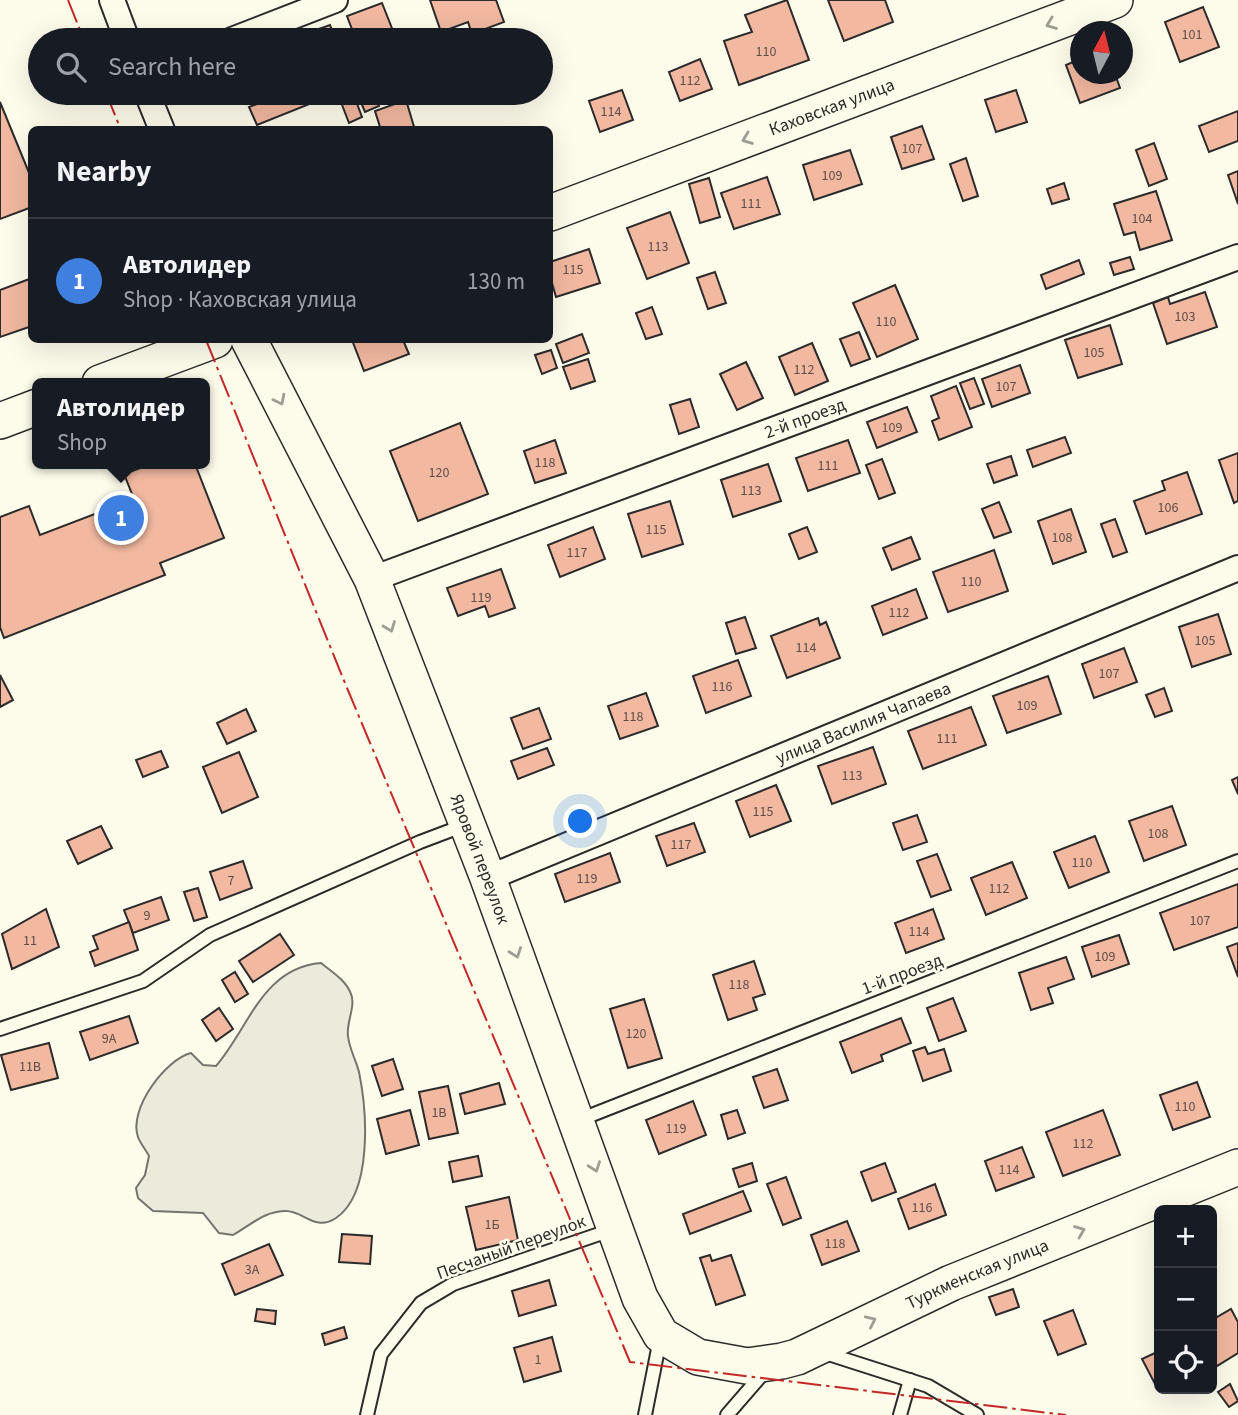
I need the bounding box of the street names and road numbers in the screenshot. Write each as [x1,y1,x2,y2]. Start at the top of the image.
street label: Каховская улица [766,72,898,142]
street label: 2-й проезд [761,392,850,445]
street label: улица Василия Чапаева [772,676,955,771]
street label: Яровой переулок [444,790,516,928]
street label: 1-й проезд [858,947,947,1001]
street label: Песчаный переулок [433,1209,589,1286]
street label: Туркменская улица [902,1233,1052,1316]

